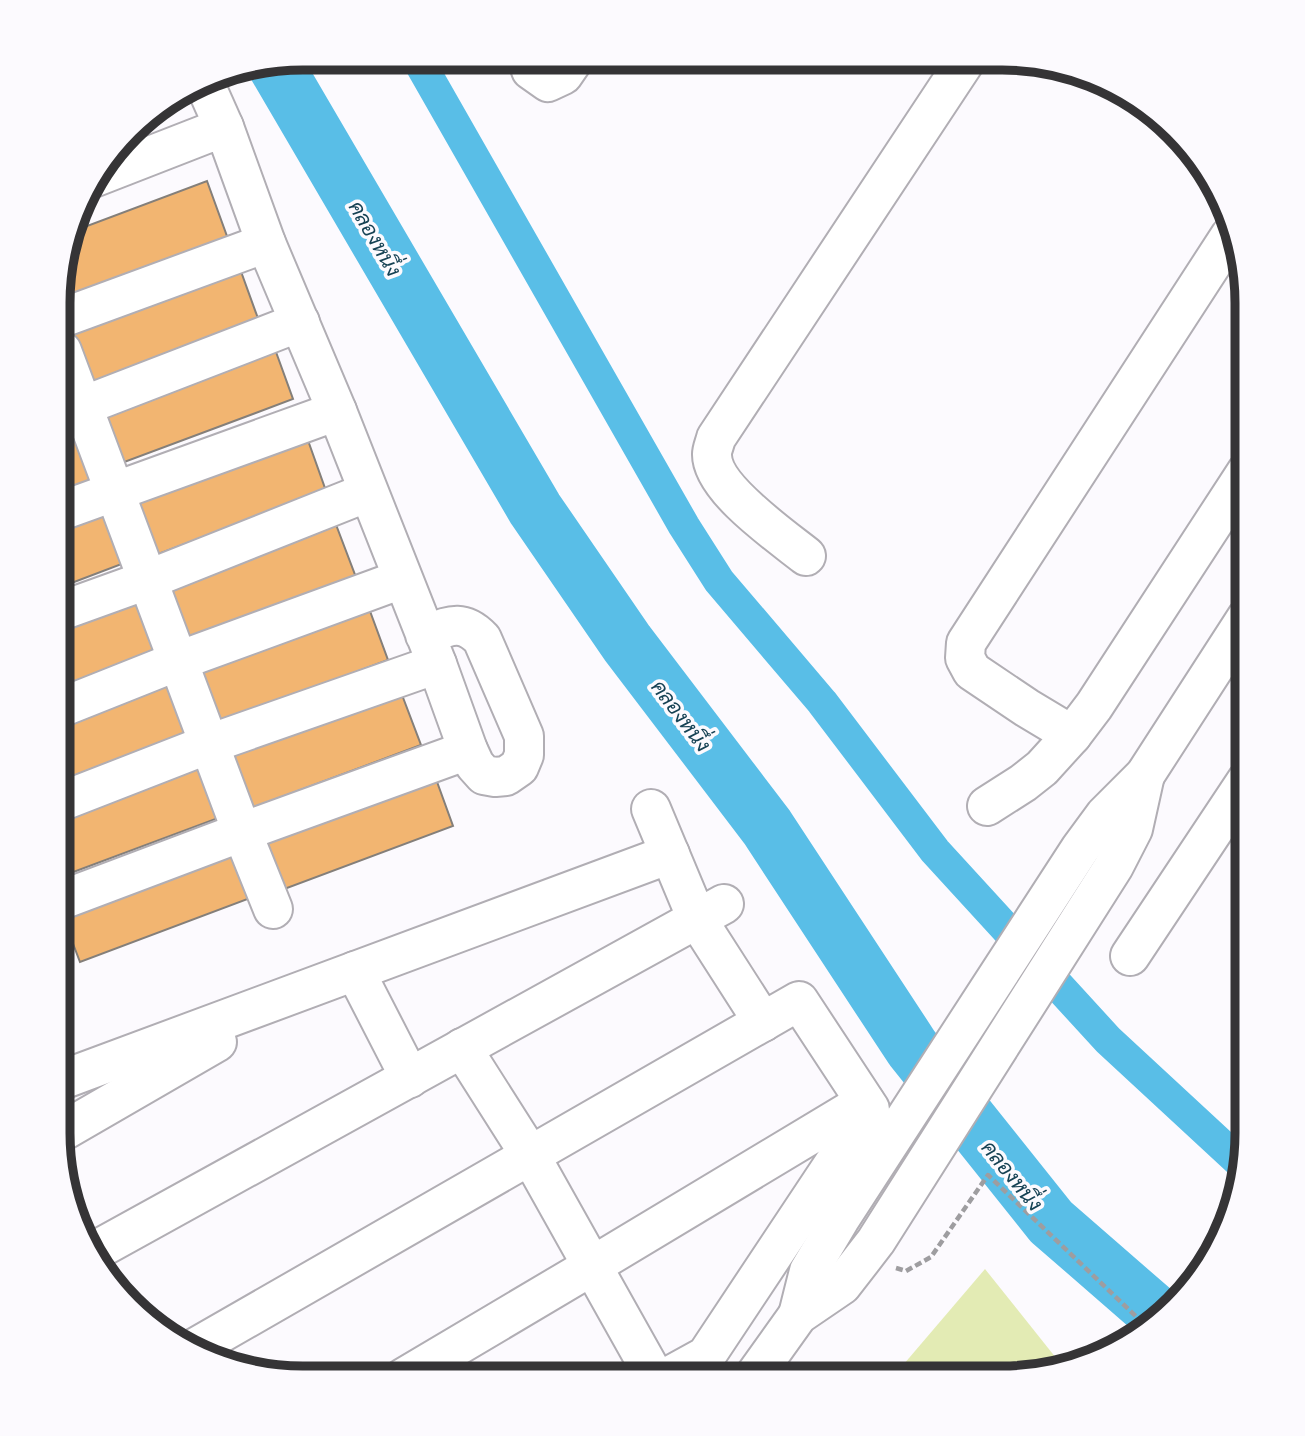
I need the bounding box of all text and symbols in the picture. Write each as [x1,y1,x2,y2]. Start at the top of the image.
water label: คลองหนึ่ง [344,193,413,280]
water label: คลองหนึ่ง [647,671,722,756]
water label: คลองหนึ่ง [977,1131,1053,1215]

